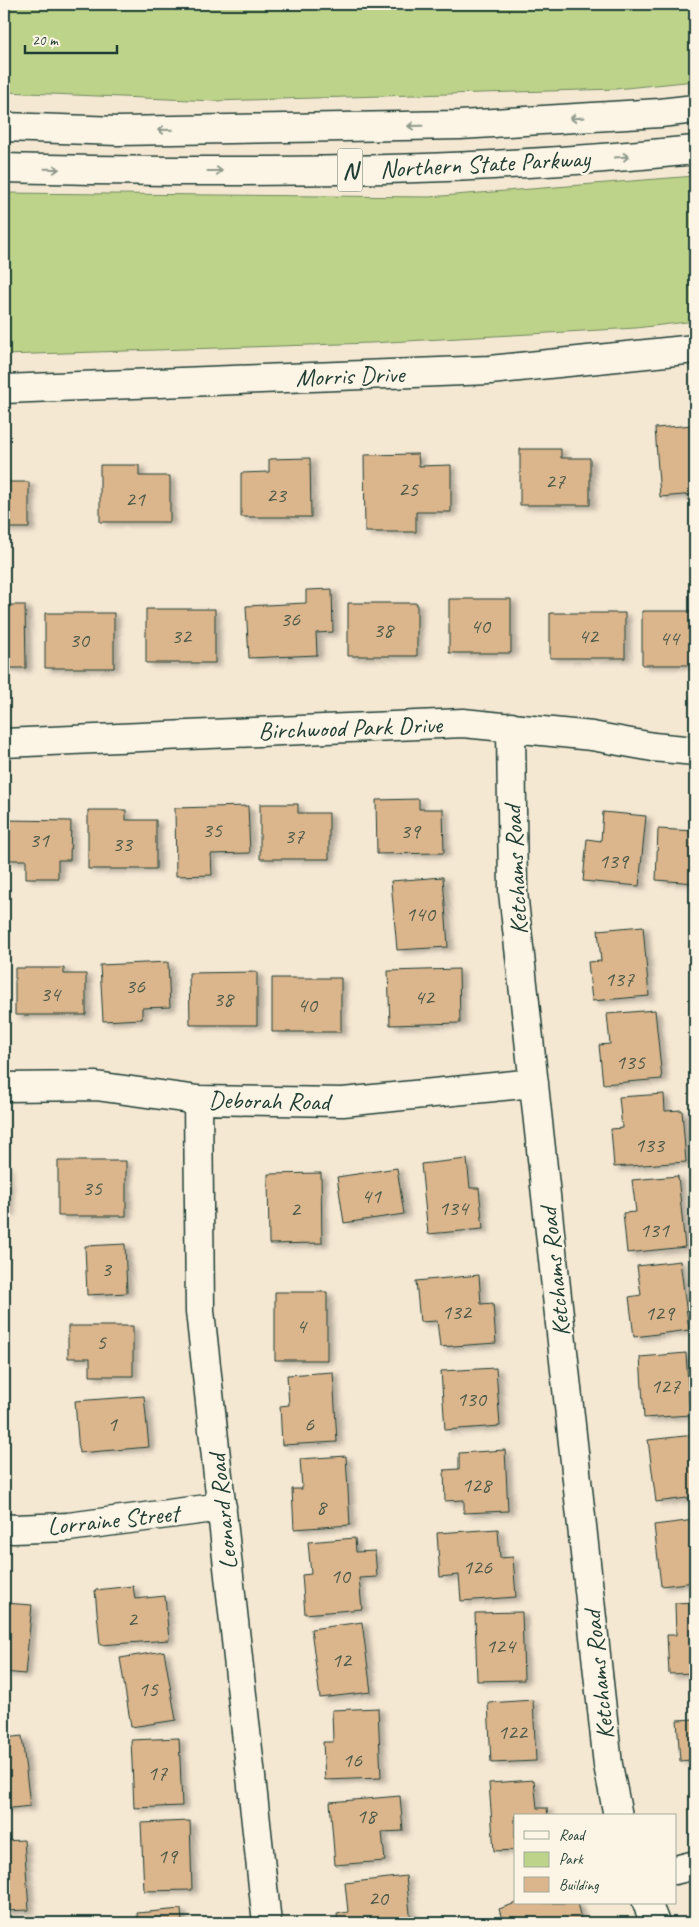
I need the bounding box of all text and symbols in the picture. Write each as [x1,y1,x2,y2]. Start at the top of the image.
scale bar [25,22,118,54]
text: 20 m [32,31,59,50]
one-way arrow [569,113,585,123]
one-way arrow [407,121,423,131]
one-way arrow [157,126,173,135]
street label: Northern State Parkway [379,142,592,185]
road number: N [338,148,362,192]
one-way arrow [614,153,630,162]
one-way arrow [44,165,60,174]
one-way arrow [207,167,223,176]
street label: Morris Drive [295,358,407,394]
house number: 27 [545,467,566,495]
house number: 25 [398,475,419,503]
house number: 23 [266,481,288,509]
house number: 21 [125,485,146,513]
house number: 36 [280,605,301,633]
house number: 40 [470,612,492,640]
house number: 38 [373,616,395,644]
house number: 32 [171,622,193,650]
house number: 42 [578,622,600,650]
house number: 44 [659,624,681,652]
house number: 30 [69,626,91,654]
street label: Birchwood Park Drive [258,709,444,747]
street label: Ketchams Road [496,801,535,935]
house number: 35 [202,816,223,844]
house number: 39 [400,817,422,845]
house number: 37 [284,822,305,850]
house number: 31 [29,826,50,854]
house number: 33 [112,830,134,858]
house number: 139 [598,847,630,875]
house number: 140 [405,900,437,928]
house number: 137 [604,965,635,993]
house number: 36 [125,972,146,1000]
house number: 34 [40,980,62,1008]
house number: 42 [414,983,436,1011]
house number: 38 [213,985,235,1013]
house number: 40 [297,991,319,1019]
house number: 135 [615,1048,646,1076]
street label: Deborah Road [208,1084,334,1118]
house number: 133 [634,1131,666,1159]
house number: 35 [82,1174,103,1202]
house number: 41 [361,1182,382,1210]
house number: 134 [438,1194,470,1222]
house number: 2 [290,1195,302,1223]
street label: Ketchams Road [532,1203,578,1338]
house number: 131 [639,1216,670,1244]
house number: 3 [101,1255,113,1283]
house number: 132 [441,1298,473,1326]
house number: 129 [644,1299,676,1327]
house number: 4 [296,1312,308,1340]
house number: 5 [96,1328,107,1356]
house number: 127 [650,1372,681,1400]
house number: 130 [456,1385,488,1413]
house number: 1 [107,1410,118,1438]
house number: 6 [304,1410,315,1438]
street label: Leonard Road [201,1449,245,1571]
house number: 128 [461,1471,493,1499]
house number: 8 [316,1493,328,1521]
street label: Lorraine Street [46,1497,184,1543]
house number: 126 [462,1553,493,1581]
house number: 10 [330,1562,352,1590]
house number: 2 [127,1605,139,1633]
street label: Ketchams Road [576,1606,622,1741]
house number: 124 [485,1632,517,1660]
house number: 12 [331,1646,353,1674]
house number: 15 [138,1675,159,1703]
house number: 122 [497,1718,529,1746]
house number: 16 [342,1746,363,1774]
house number: 17 [147,1759,168,1787]
house number: 18 [356,1802,378,1830]
legend [514,1814,676,1904]
text: Road [559,1826,586,1845]
house number: 19 [157,1842,179,1870]
text: Park [559,1850,584,1869]
text: Building [559,1876,599,1895]
house number: 20 [368,1884,390,1912]

